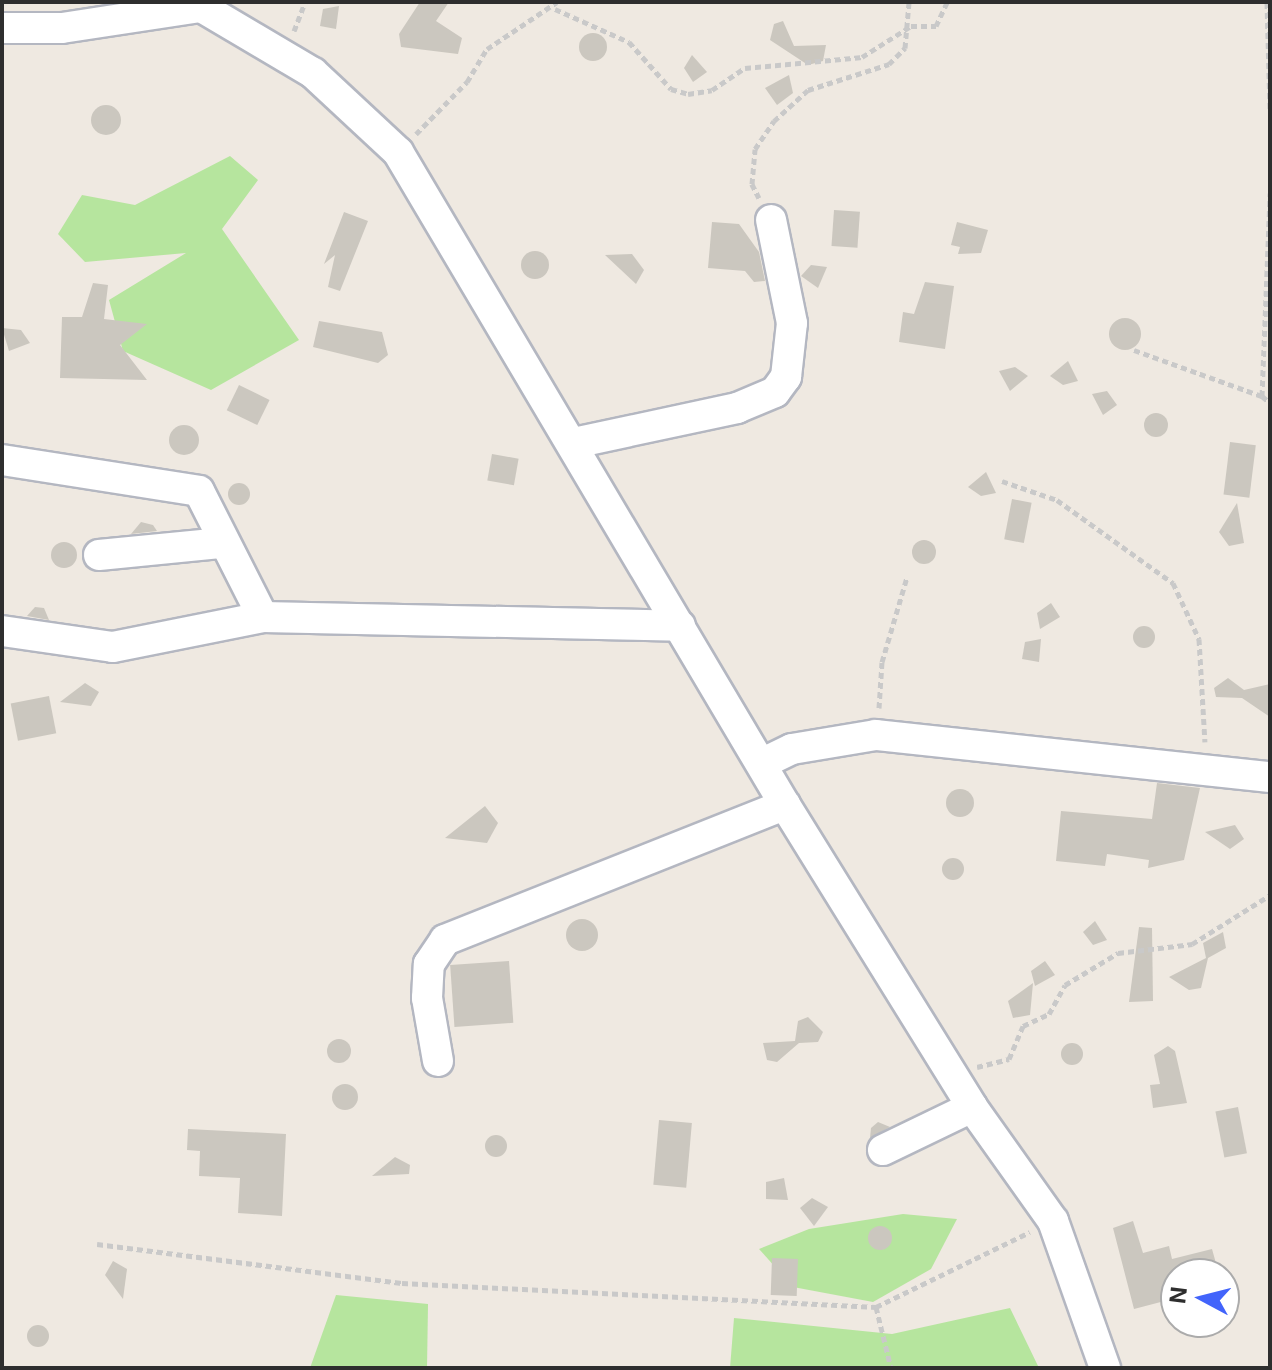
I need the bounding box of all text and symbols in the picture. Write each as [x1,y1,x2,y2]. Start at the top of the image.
north arrow [1160,1258,1240,1338]
text: N [1164,1285,1192,1305]

